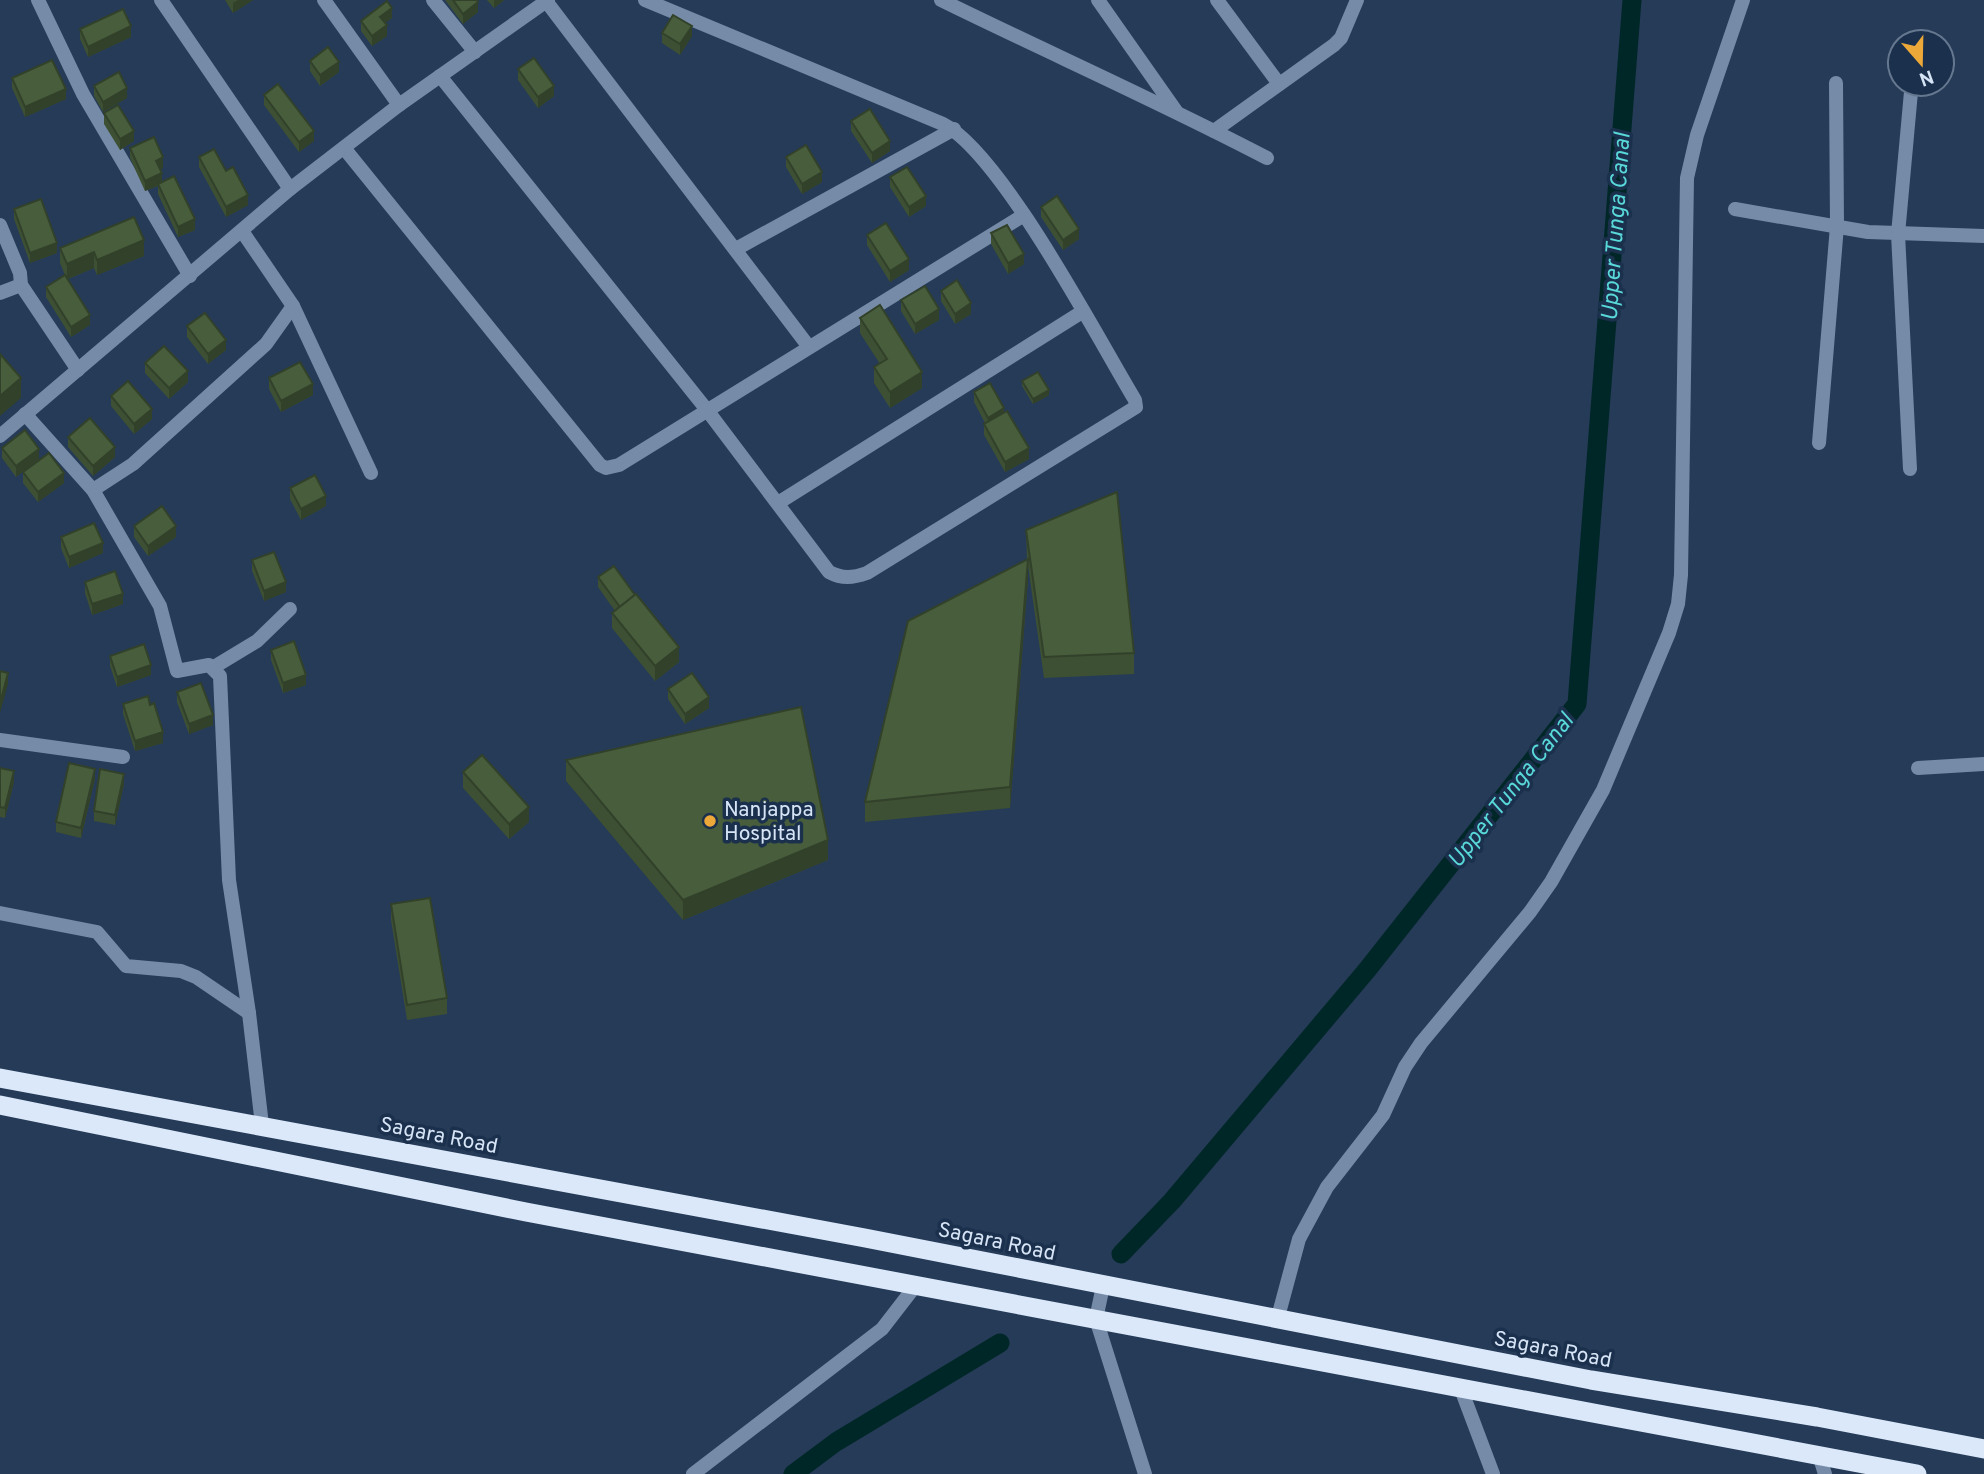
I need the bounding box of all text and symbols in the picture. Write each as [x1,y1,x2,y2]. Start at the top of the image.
north arrow [1886,28,1956,98]
text: N [1916,63,1937,91]
water label: Upper Tunga Canal [1596,131,1639,322]
water label: Upper Tunga Canal [1443,707,1582,875]
place label: Nanjappa Hospital [724,797,814,848]
marker: Nanjappa Hospital [702,813,718,829]
street label: Sagara Road [377,1112,500,1161]
street label: Sagara Road [935,1217,1058,1268]
street label: Sagara Road [1491,1326,1614,1375]

